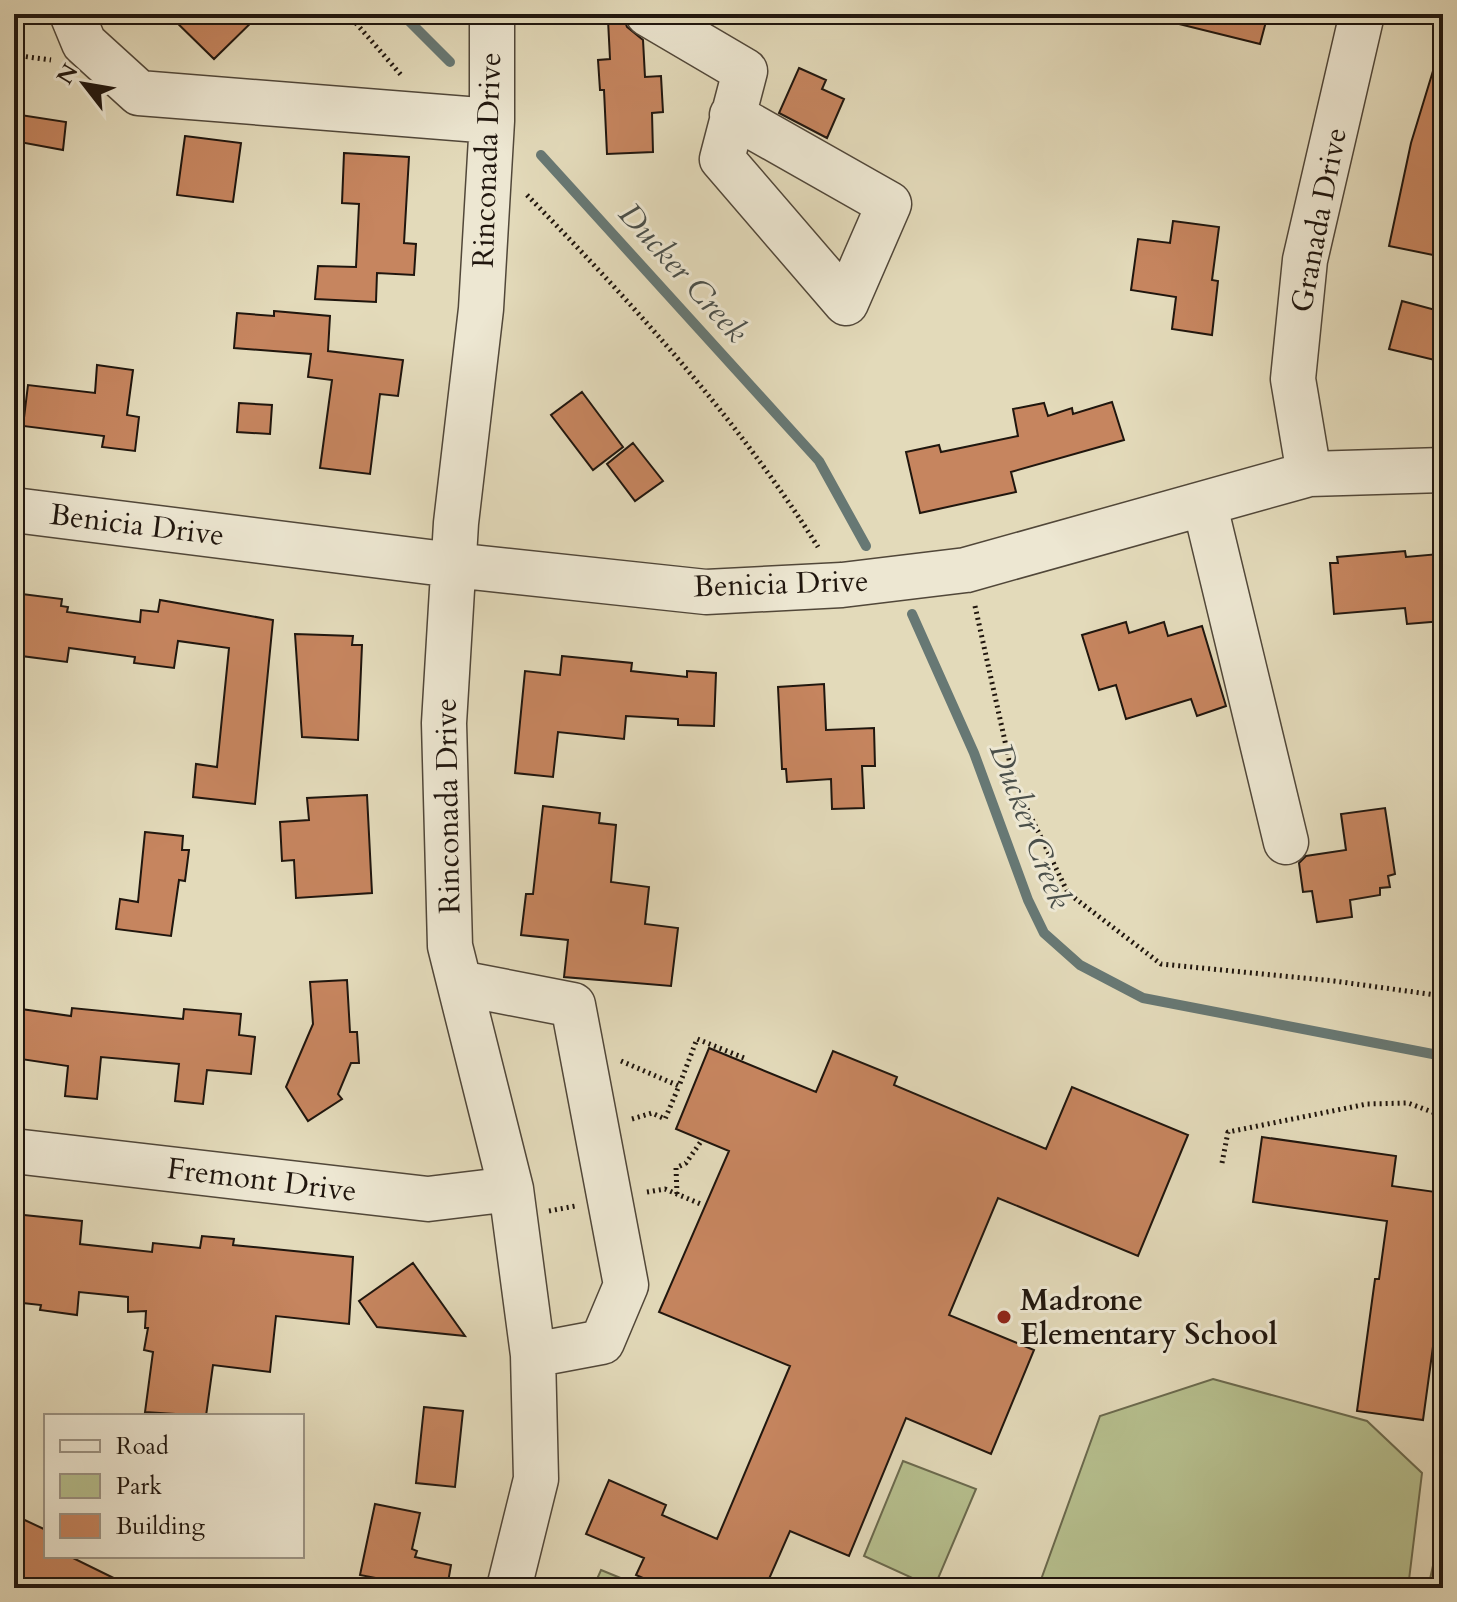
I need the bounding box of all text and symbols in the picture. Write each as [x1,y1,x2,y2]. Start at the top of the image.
north arrow [44,44,124,124]
street label: Rinconada Drive [463,51,511,269]
text: N [50,58,85,90]
street label: Granada Drive [1281,124,1357,316]
water label: Ducker Creek [608,194,758,353]
street label: Benicia Drive [48,494,226,556]
street label: Benicia Drive [693,560,869,608]
street label: Rinconada Drive [426,698,470,914]
water label: Ducker Creek [978,737,1082,915]
street label: Fremont Drive [165,1148,359,1212]
place label: Madrone Elementary School [1020,1280,1278,1355]
marker: Madrone Elementary School [995,1308,1013,1326]
legend [44,1414,304,1558]
text: Road [116,1430,169,1463]
text: Park [116,1470,162,1503]
text: Building [116,1510,206,1543]

